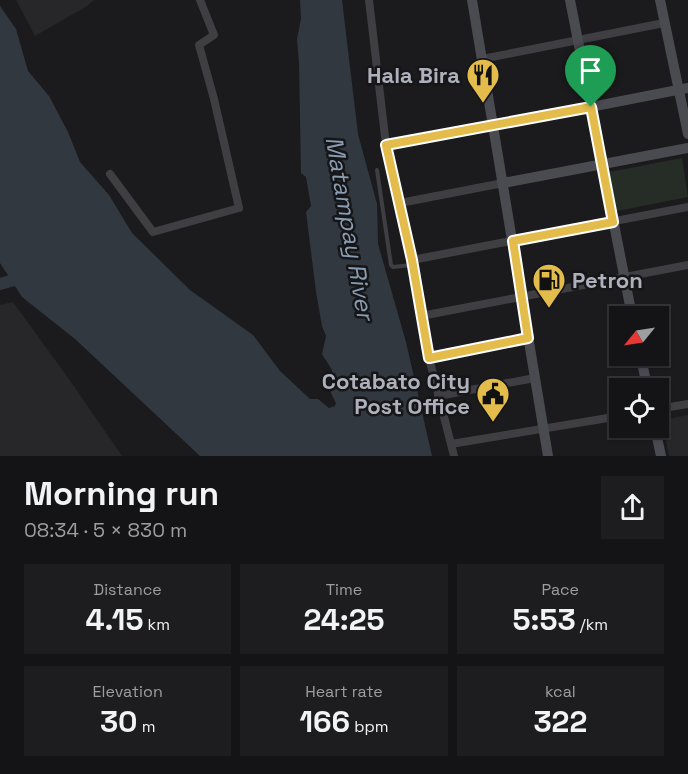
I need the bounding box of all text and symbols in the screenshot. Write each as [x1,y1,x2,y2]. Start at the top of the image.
pin [565,45,616,107]
icon: arrive [574,54,607,87]
restaurant icon: Hala Bira [465,57,501,104]
place label: Hala Bira [367,61,460,89]
water label: Matampay River [319,134,382,325]
fuel station icon: Petron [531,262,567,309]
place label: Petron [572,266,643,294]
north arrow [609,306,669,366]
map controls [609,306,669,438]
place label: Cotabato City Post Office [322,367,470,420]
public building icon: Cotabato City Post Office [475,376,511,423]
button: locate [609,378,669,438]
text: Morning run [24,473,219,515]
button: share [601,476,664,539]
text: 08:34 · 5 × 830 m [24,517,187,543]
text: Distance [94,579,162,600]
text: Time [326,579,362,600]
text: Pace [542,579,579,600]
text: 4.15 [85,600,143,639]
text: 24:25 [303,600,385,639]
text: 5:53 [513,600,576,639]
text: km [143,614,170,635]
text: /km [576,614,608,635]
text: Elevation [93,681,163,702]
text: Heart rate [305,681,383,702]
text: kcal [545,681,576,702]
text: 30 [100,702,138,741]
text: 166 [299,702,350,741]
text: 322 [533,702,587,741]
text: m [138,716,155,737]
text: bpm [350,716,389,737]

